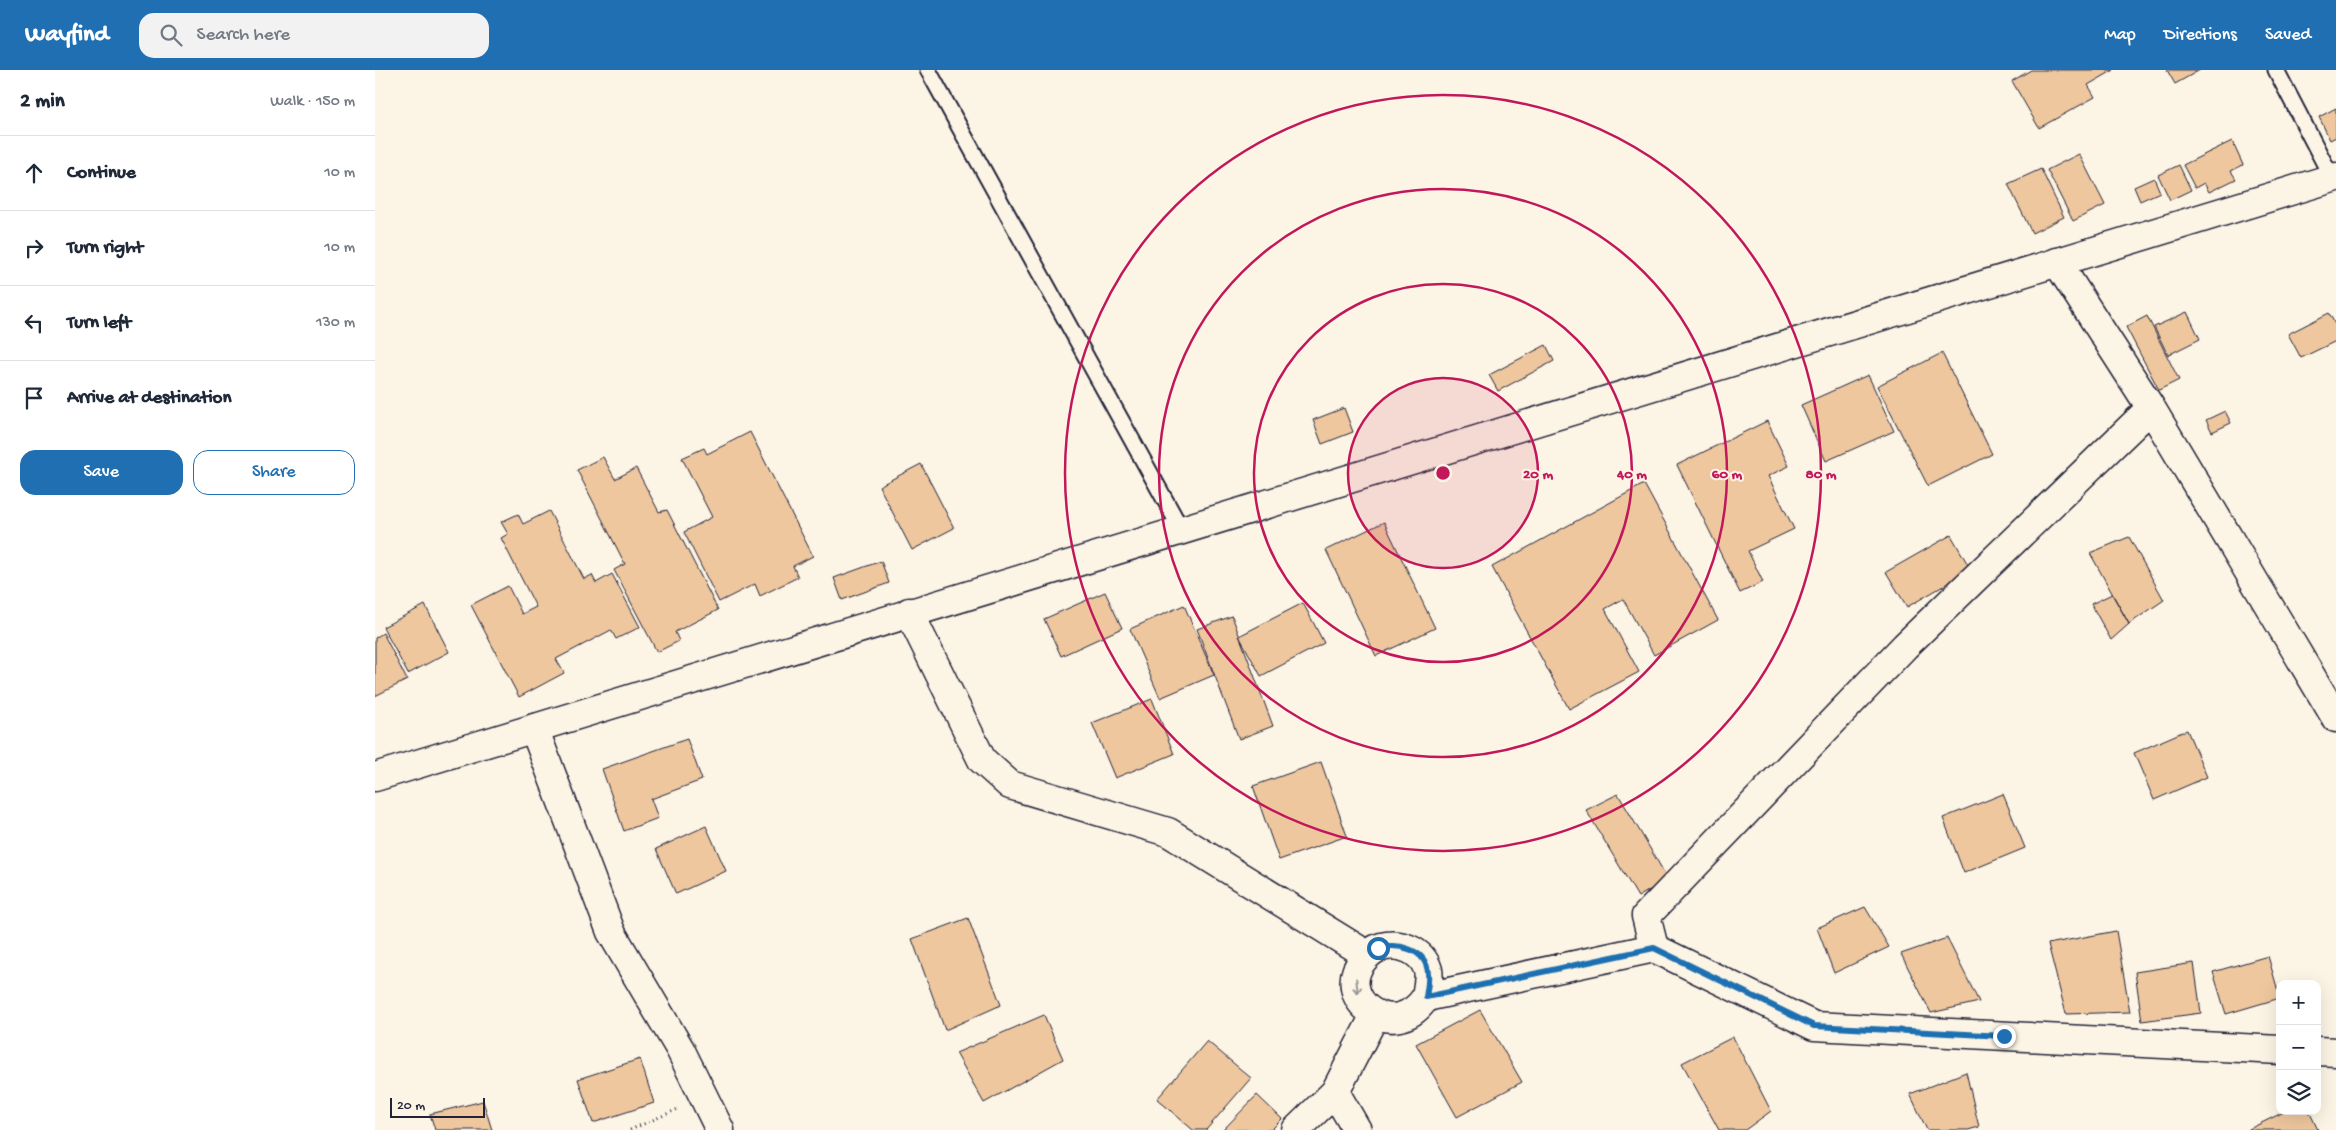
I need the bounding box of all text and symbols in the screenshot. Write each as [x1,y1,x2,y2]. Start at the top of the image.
search box [139,13,489,58]
text: Wayfind [25,21,109,50]
icon: search [157,21,185,49]
text: Search here [197,24,290,47]
text: Map [2104,25,2136,46]
text: Directions [2164,25,2237,46]
text: Saved [2265,25,2311,46]
text: 2 min [20,90,65,115]
text: Walk · 150 m [270,93,355,112]
icon: ahead [20,159,48,187]
text: Continue [67,162,136,185]
text: 10 m [324,164,355,183]
icon: right [20,234,48,262]
text: Turn right [67,237,143,260]
text: 10 m [324,239,355,258]
icon: left [20,309,48,337]
text: Turn left [67,312,131,335]
text: 130 m [316,314,355,333]
icon: arrive [20,384,48,412]
text: Arrive at destination [67,387,231,410]
button: Save [20,450,183,495]
button: Share [193,450,355,495]
centre of rings [1434,464,1452,482]
text: 20 m [1523,466,1553,484]
text: 40 m [1616,466,1647,484]
text: 60 m [1712,466,1743,484]
text: 80 m [1806,466,1837,484]
route start [1367,937,1390,960]
one-way arrow [1352,978,1362,994]
map controls [2276,980,2321,1115]
button: + [2276,980,2321,1025]
route end [1993,1025,2016,1048]
button: − [2276,1025,2321,1070]
button: layers [2276,1070,2321,1115]
scale bar [390,1095,485,1118]
text: 20 m [397,1098,425,1115]

